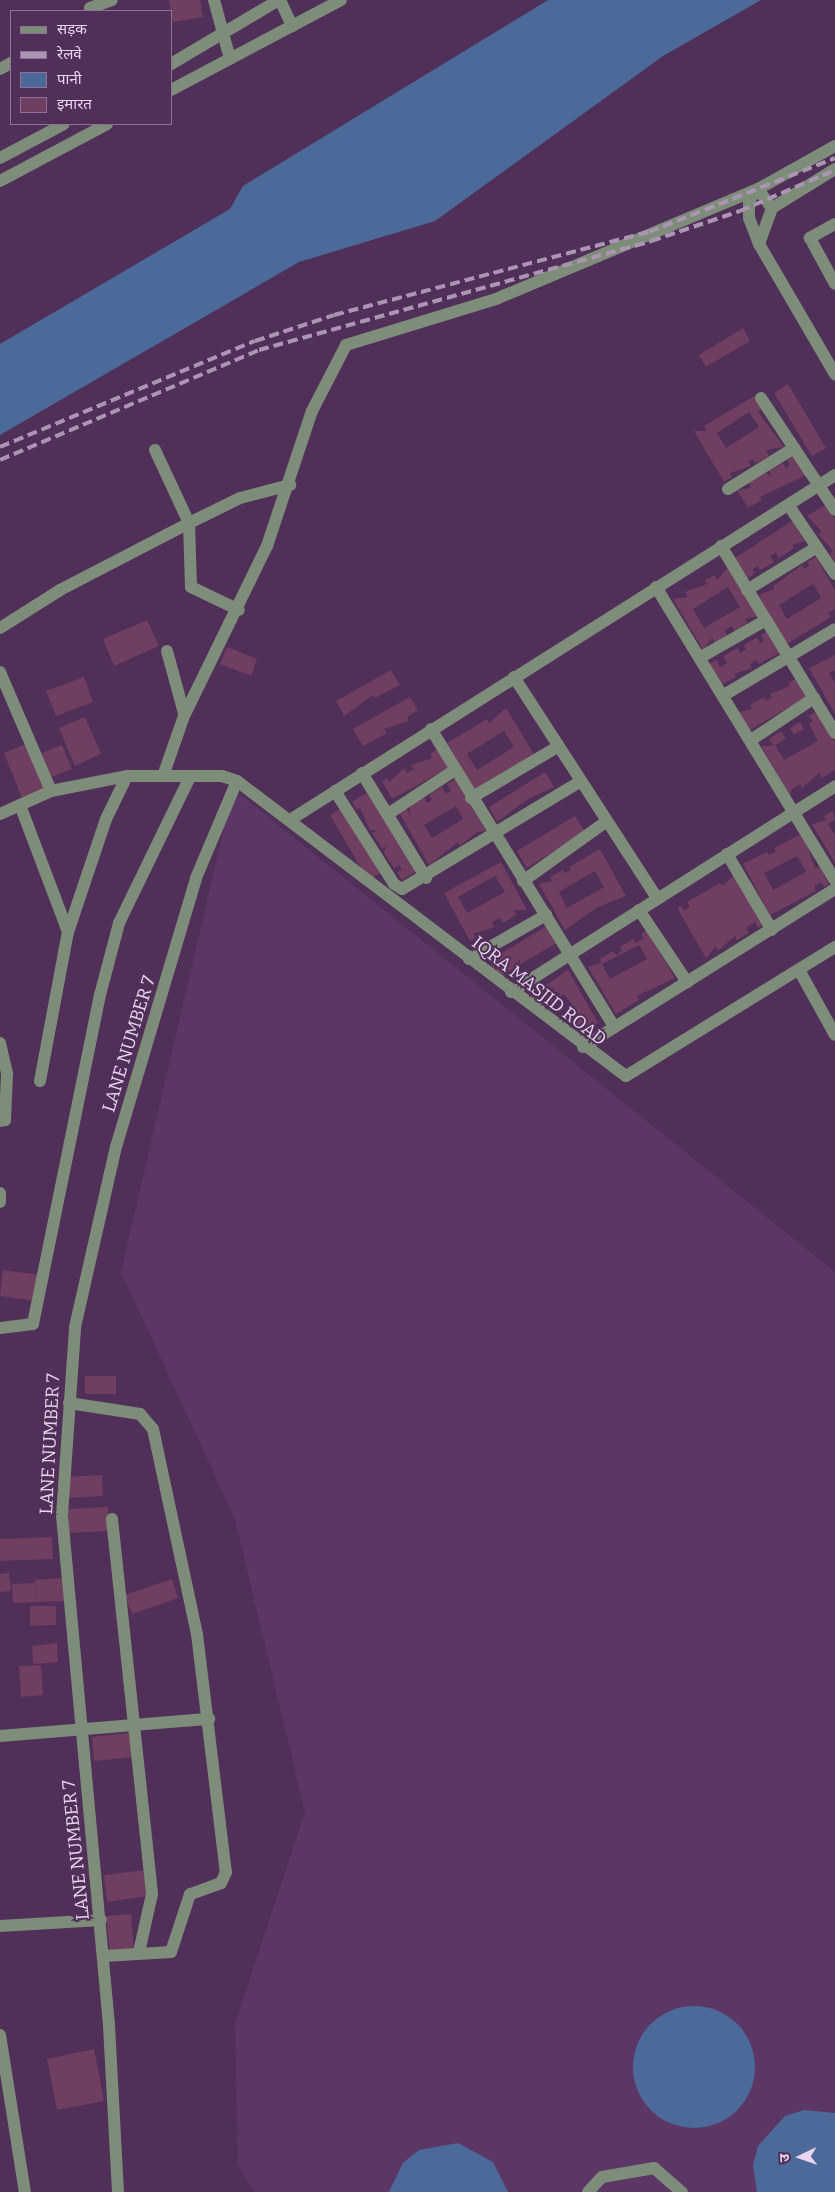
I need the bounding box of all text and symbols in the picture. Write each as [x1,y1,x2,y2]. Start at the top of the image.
legend [10,10,172,125]
text: सड़क [57,20,87,38]
text: रेलवे [57,45,82,63]
text: पानी [57,70,82,88]
text: इमारत [57,95,92,113]
street label: IQRA MASJID ROAD [467,932,611,1050]
street label: LANE NUMBER 7 [98,973,160,1115]
street label: LANE NUMBER 7 [36,1373,64,1515]
street label: LANE NUMBER 7 [58,1779,94,1921]
north arrow [775,2132,825,2182]
text: उ [776,2153,793,2162]

